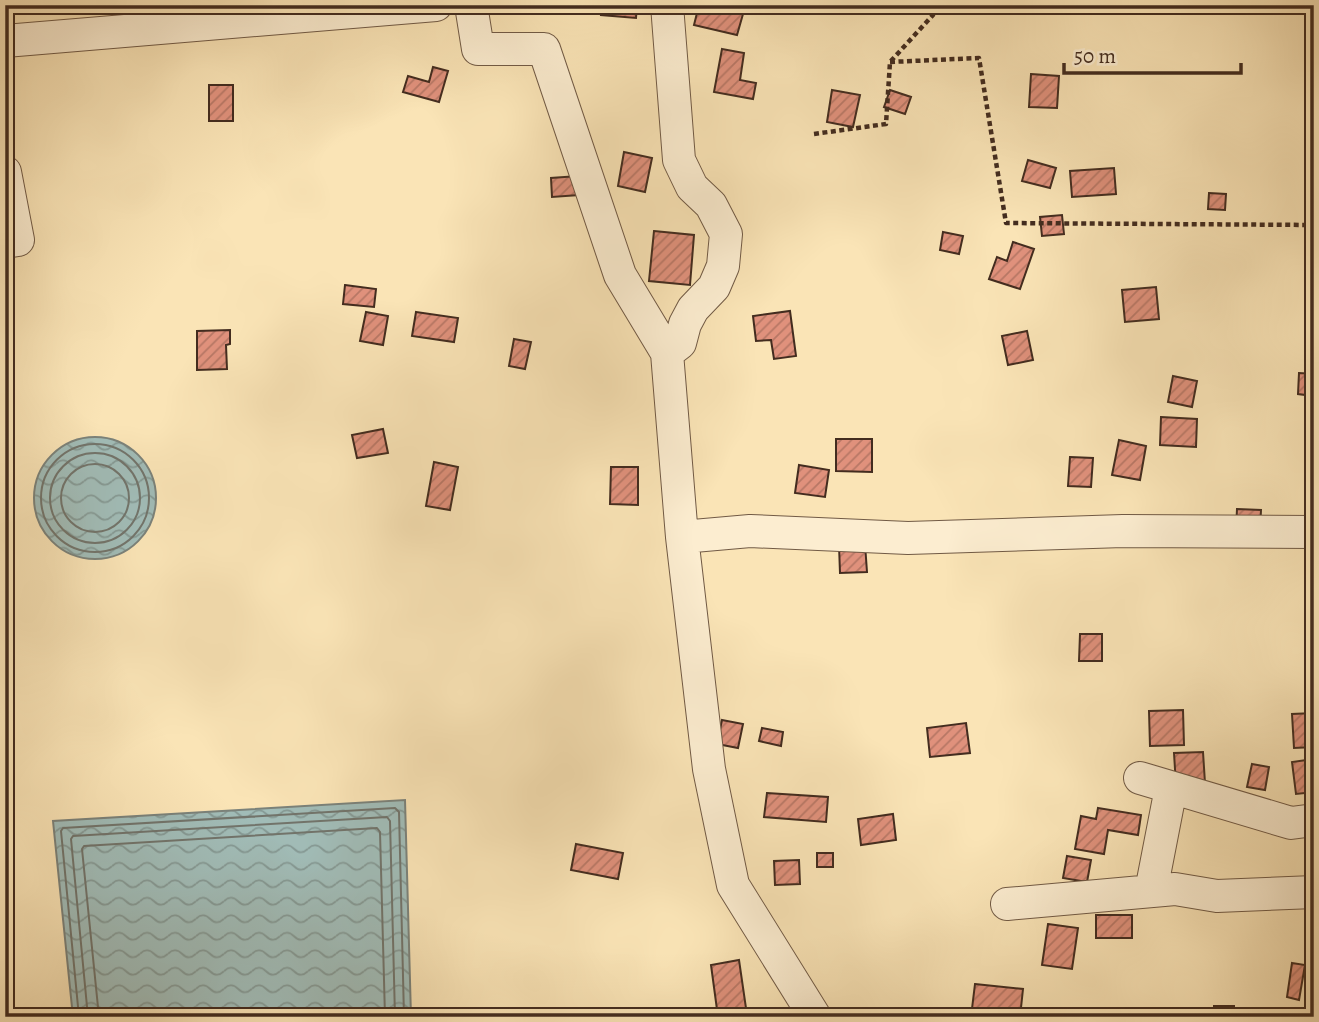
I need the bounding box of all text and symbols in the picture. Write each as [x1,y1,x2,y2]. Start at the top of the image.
scale bar [1064,32,1240,76]
text: 50 m [1074,42,1116,70]

